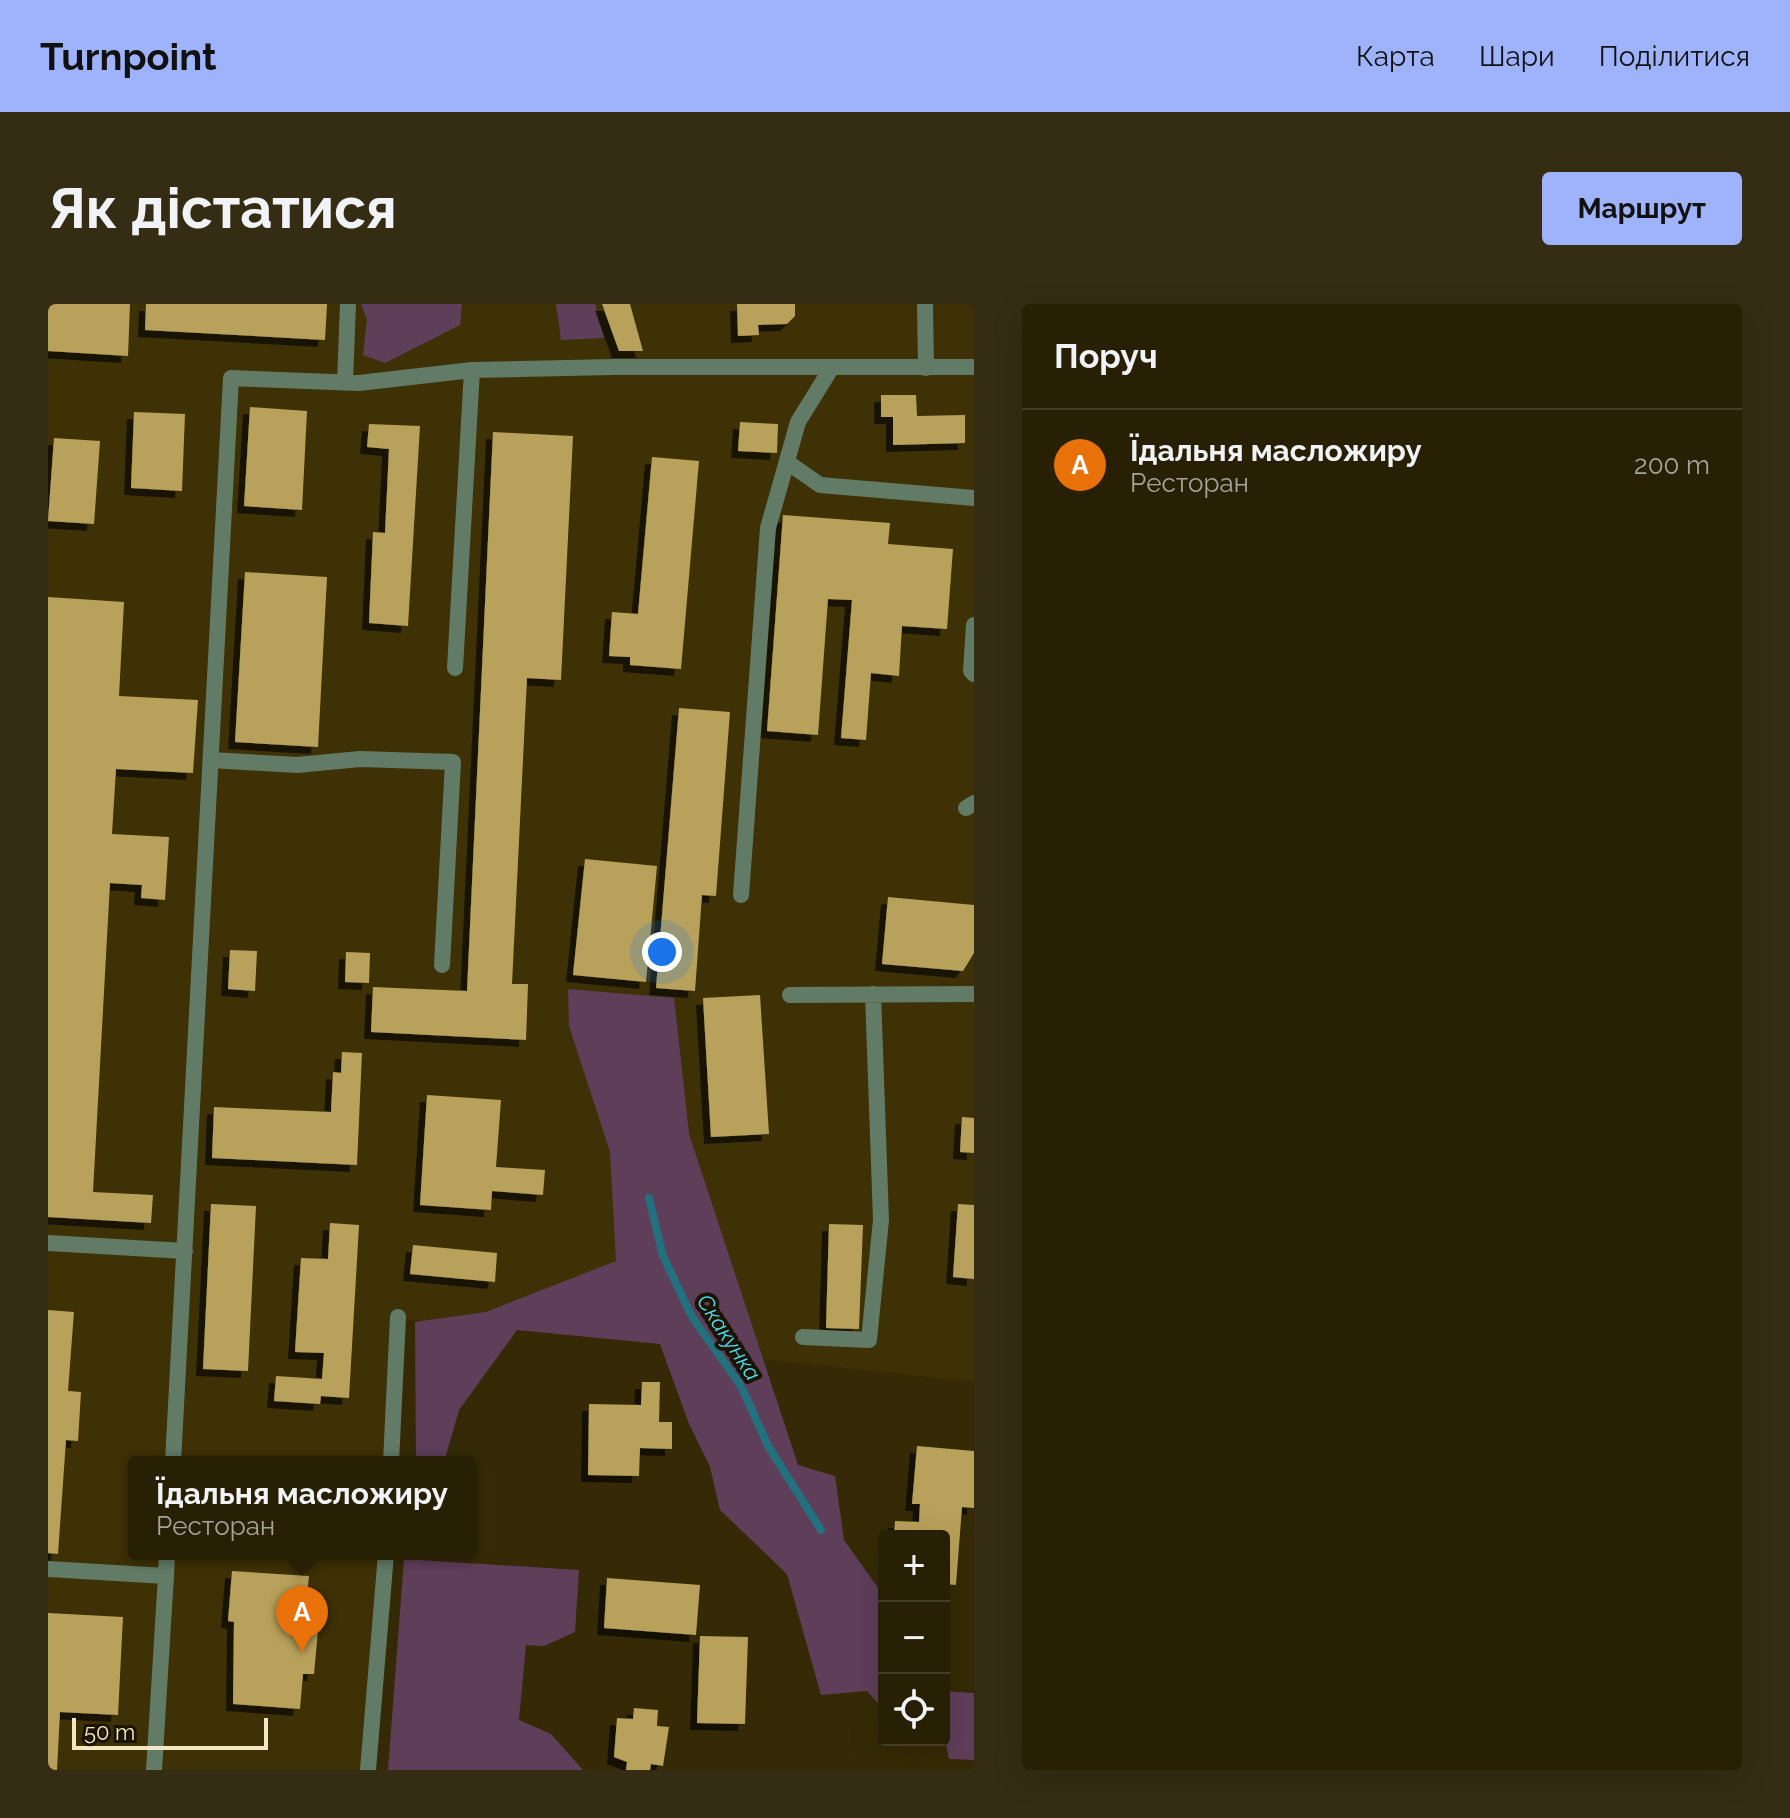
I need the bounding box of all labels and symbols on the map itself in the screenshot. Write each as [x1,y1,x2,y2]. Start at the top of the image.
your location [642,932,682,972]
water label: Скакунка [692,1289,766,1385]
pin: A [276,1586,328,1652]
scale bar [72,1714,268,1750]

